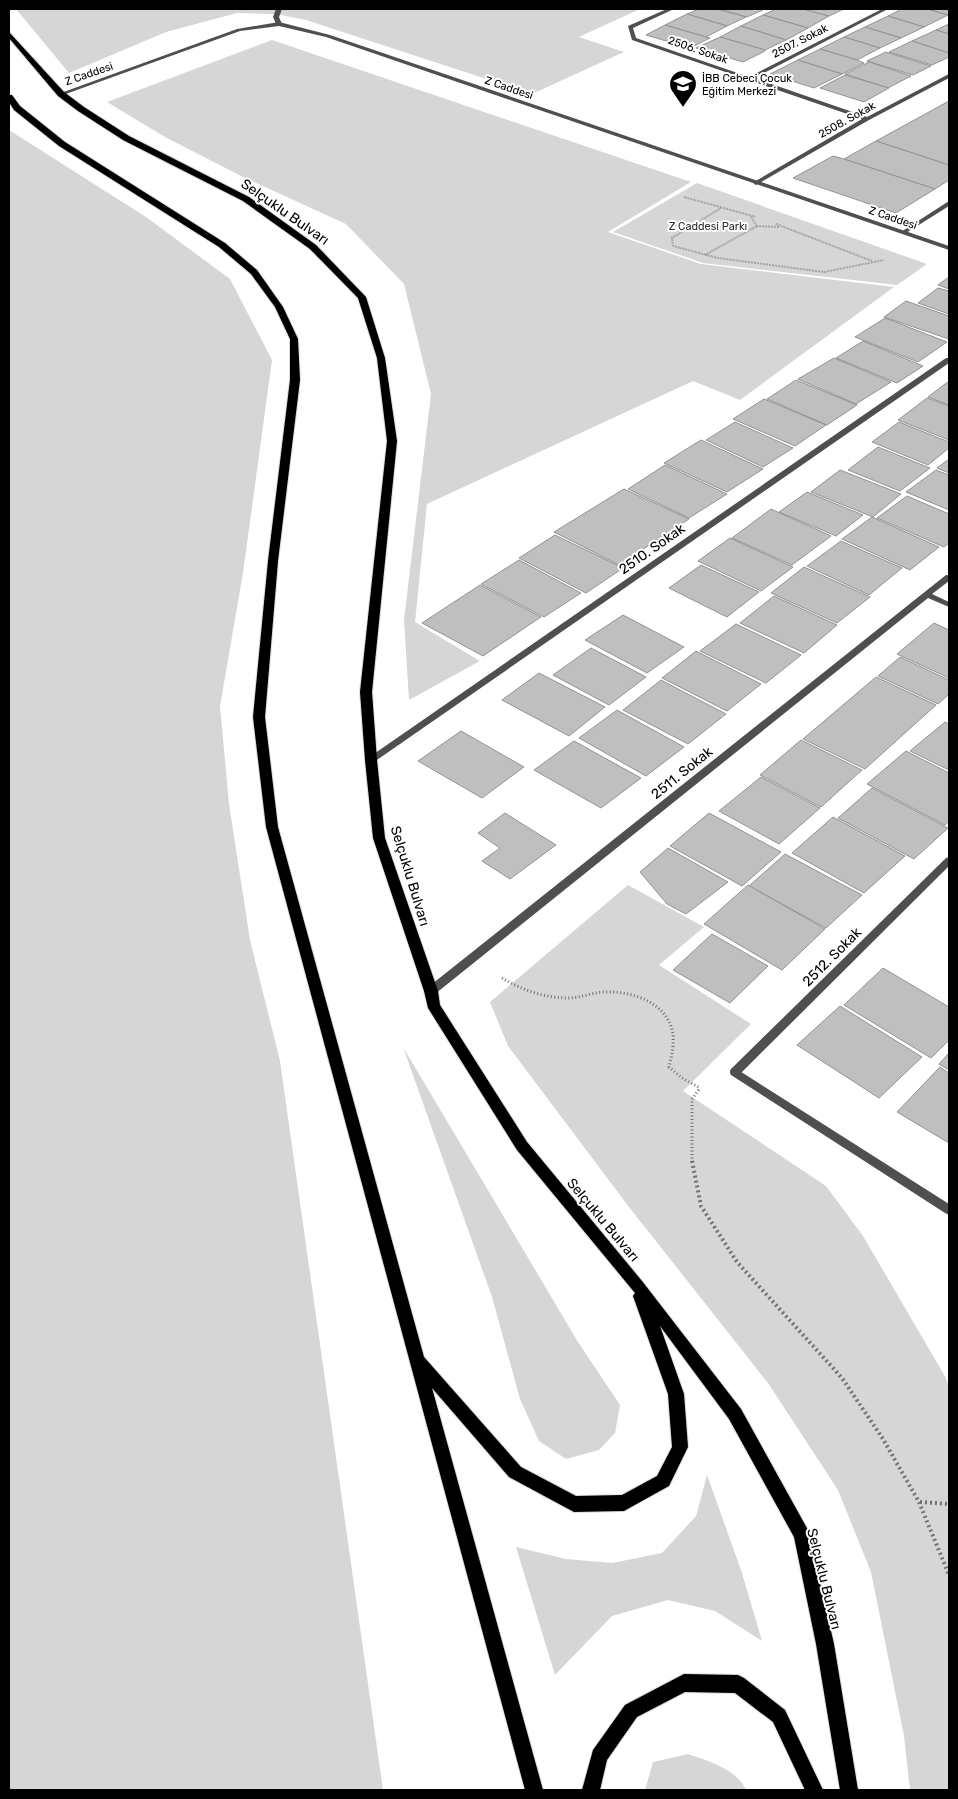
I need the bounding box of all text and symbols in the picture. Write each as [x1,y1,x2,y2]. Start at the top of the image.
street label: 2507. Sokak [770,21,830,61]
street label: 2506. Sokak [666,34,730,66]
street label: Z Caddesi [63,60,115,88]
school or university icon: İBB Cebeci Çocuk Eğitim Merkezi [668,69,698,108]
place label: İBB Cebeci Çocuk Eğitim Merkezi [702,71,792,98]
street label: Z Caddesi [483,74,535,102]
street label: 2508. Sokak [816,99,878,141]
street label: Selçuklu Bulvarı [238,175,332,249]
street label: Z Caddesi [867,204,919,232]
park label: Z Caddesi Parkı [669,220,747,233]
street label: 2510. Sokak [616,520,689,578]
street label: 2511. Sokak [648,743,717,803]
street label: Selçuklu Bulvarı [387,824,433,928]
street label: 2512. Sokak [799,923,866,990]
street label: Selçuklu Bulvarı [563,1175,643,1265]
street label: Selçuklu Bulvarı [803,1527,845,1631]

